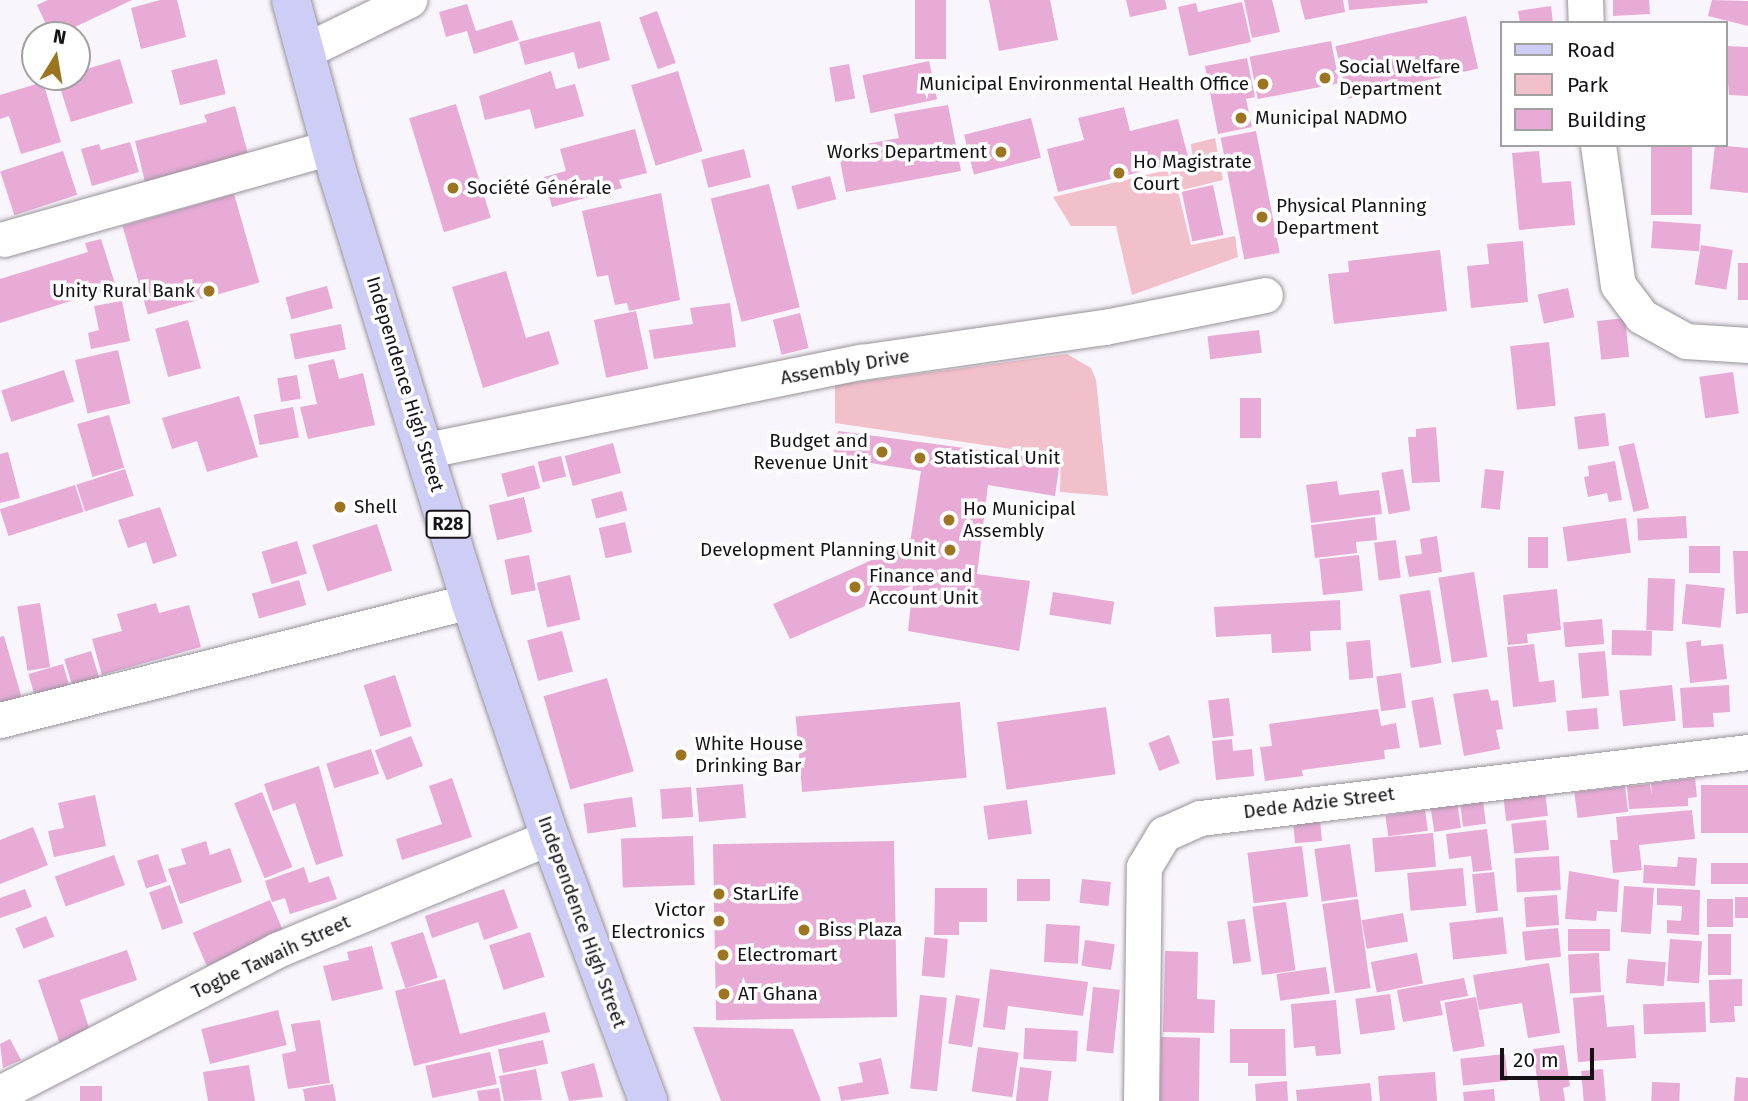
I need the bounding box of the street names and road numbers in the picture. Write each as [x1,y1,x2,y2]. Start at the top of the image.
street label: Independence High Street [361,274,449,494]
street label: Assembly Drive [779,344,911,390]
road number: R28 [425,510,471,538]
street label: Dede Adzie Street [1242,782,1396,824]
street label: Independence High Street [533,813,631,1031]
street label: Togbe Tawaih Street [188,910,354,1004]

